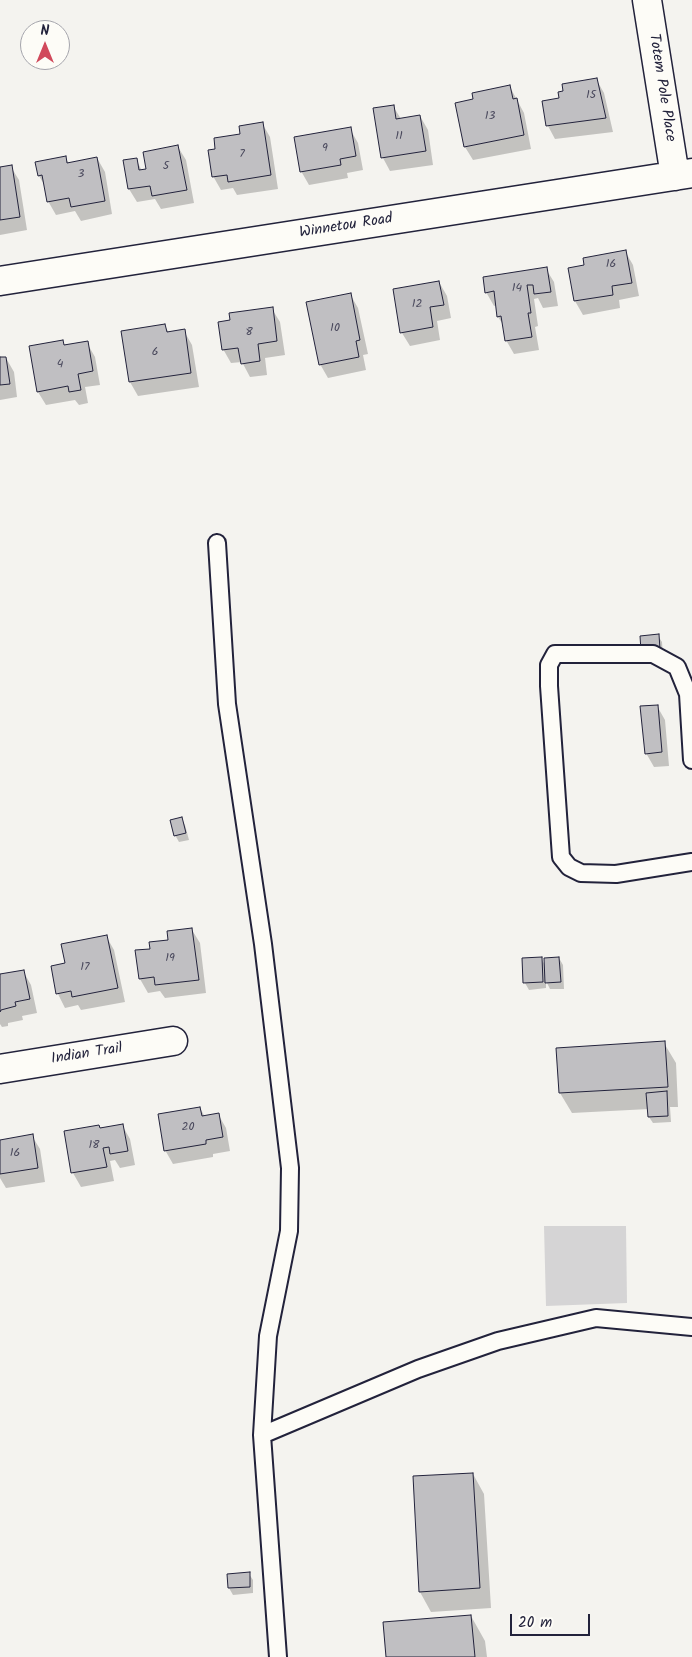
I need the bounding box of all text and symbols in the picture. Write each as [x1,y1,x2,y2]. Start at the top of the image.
north arrow [20,20,70,70]
text: N [41,20,49,42]
street label: Totem Pole Place [644,33,678,143]
house number: 15 [586,89,596,103]
house number: 13 [485,110,495,124]
house number: 11 [395,130,403,144]
house number: 9 [322,142,328,156]
house number: 7 [239,148,245,162]
house number: 5 [163,160,169,174]
house number: 3 [78,168,84,182]
street label: Winnetou Road [298,211,394,243]
house number: 16 [606,258,616,272]
house number: 14 [512,282,522,296]
house number: 12 [412,298,422,312]
house number: 10 [330,322,340,336]
house number: 8 [245,326,253,340]
house number: 6 [152,346,158,360]
house number: 4 [57,358,63,372]
house number: 19 [165,952,175,966]
house number: 17 [80,961,90,975]
street label: Indian Trail [50,1040,124,1070]
house number: 20 [182,1121,194,1135]
house number: 18 [89,1139,99,1153]
house number: 16 [10,1147,20,1161]
scale bar [512,1604,592,1636]
text: 20 m [518,1611,552,1635]

